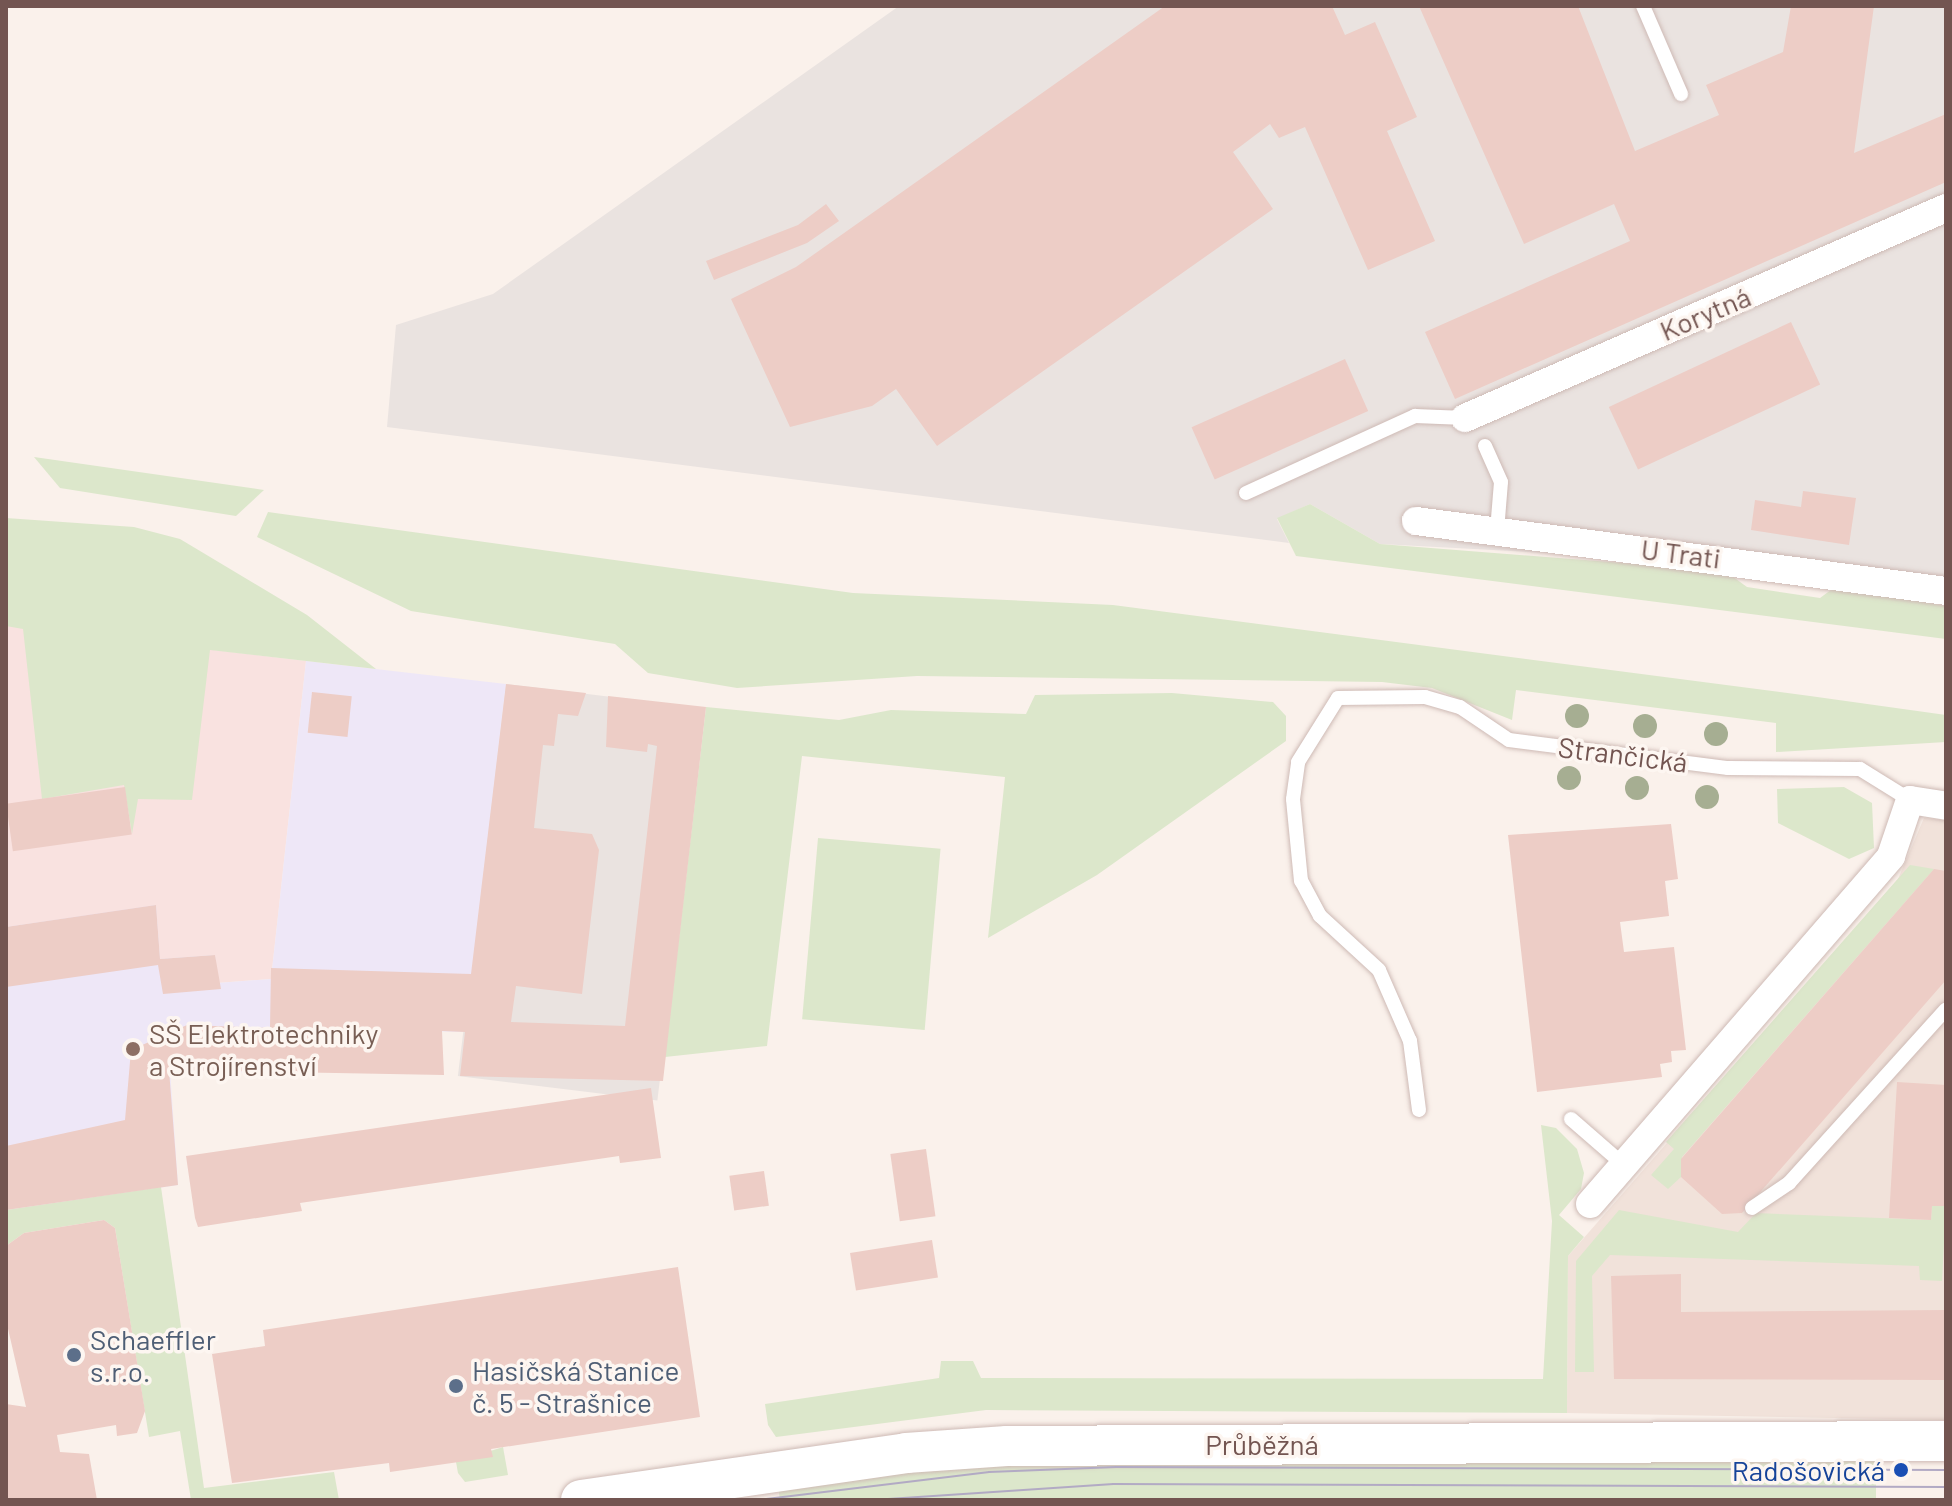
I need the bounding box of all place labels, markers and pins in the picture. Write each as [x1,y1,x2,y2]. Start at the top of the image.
place label: SŠ Elektrotechniky a Strojírenství [149,1016,378,1082]
marker: SŠ Elektrotechniky a Strojírenství [124,1040,142,1058]
place label: Schaeffler s.r.o. [90,1322,216,1388]
marker: Schaeffler s.r.o. [65,1346,83,1364]
place label: Hasičská Stanice č. 5 - Strašnice [472,1353,679,1419]
marker: Hasičská Stanice č. 5 - Strašnice [447,1377,465,1395]
place label: Radošovická [1732,1453,1885,1487]
marker: Radošovická [1892,1461,1910,1479]

